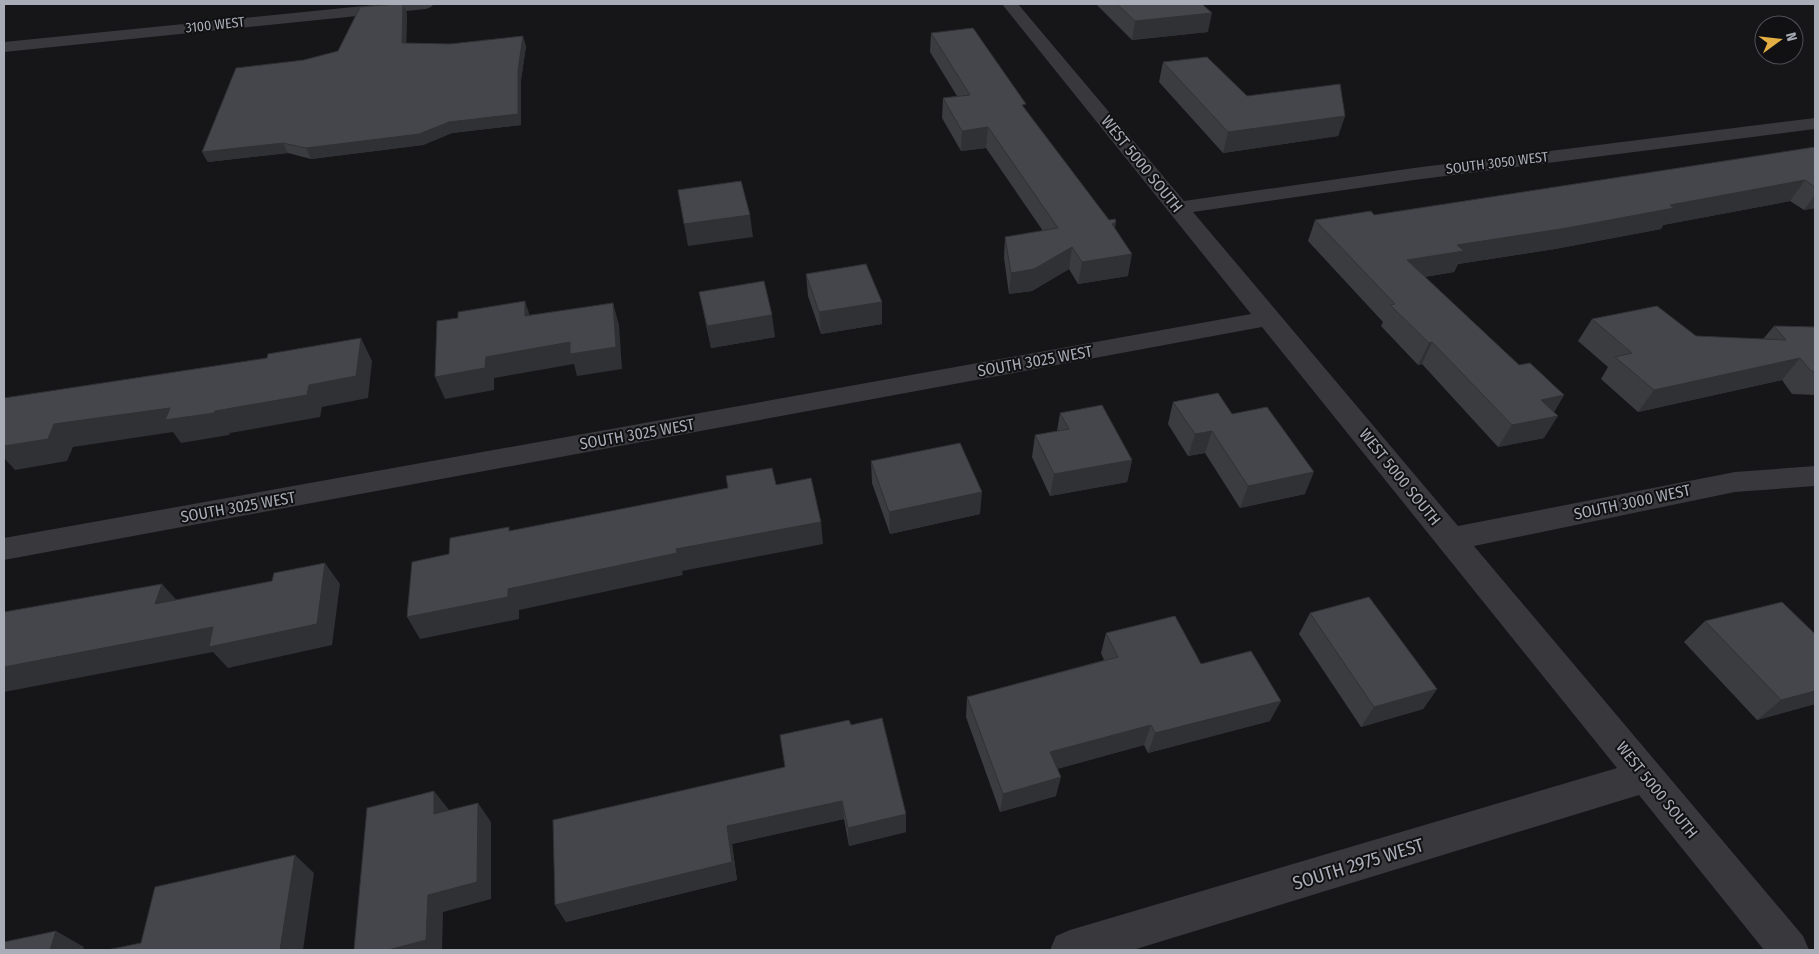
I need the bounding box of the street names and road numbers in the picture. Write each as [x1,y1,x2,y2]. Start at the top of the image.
street label: 3100 WEST [185,13,246,37]
street label: WEST 5000 SOUTH [1097,112,1187,216]
street label: SOUTH 3050 WEST [1445,148,1550,178]
street label: SOUTH 3025 WEST [976,341,1094,380]
street label: SOUTH 3025 WEST [578,414,696,453]
street label: WEST 5000 SOUTH [1355,425,1445,529]
street label: SOUTH 3000 WEST [1572,480,1693,524]
street label: SOUTH 3025 WEST [179,487,297,526]
street label: WEST 5000 SOUTH [1612,738,1702,842]
street label: SOUTH 2975 WEST [1290,833,1427,895]

